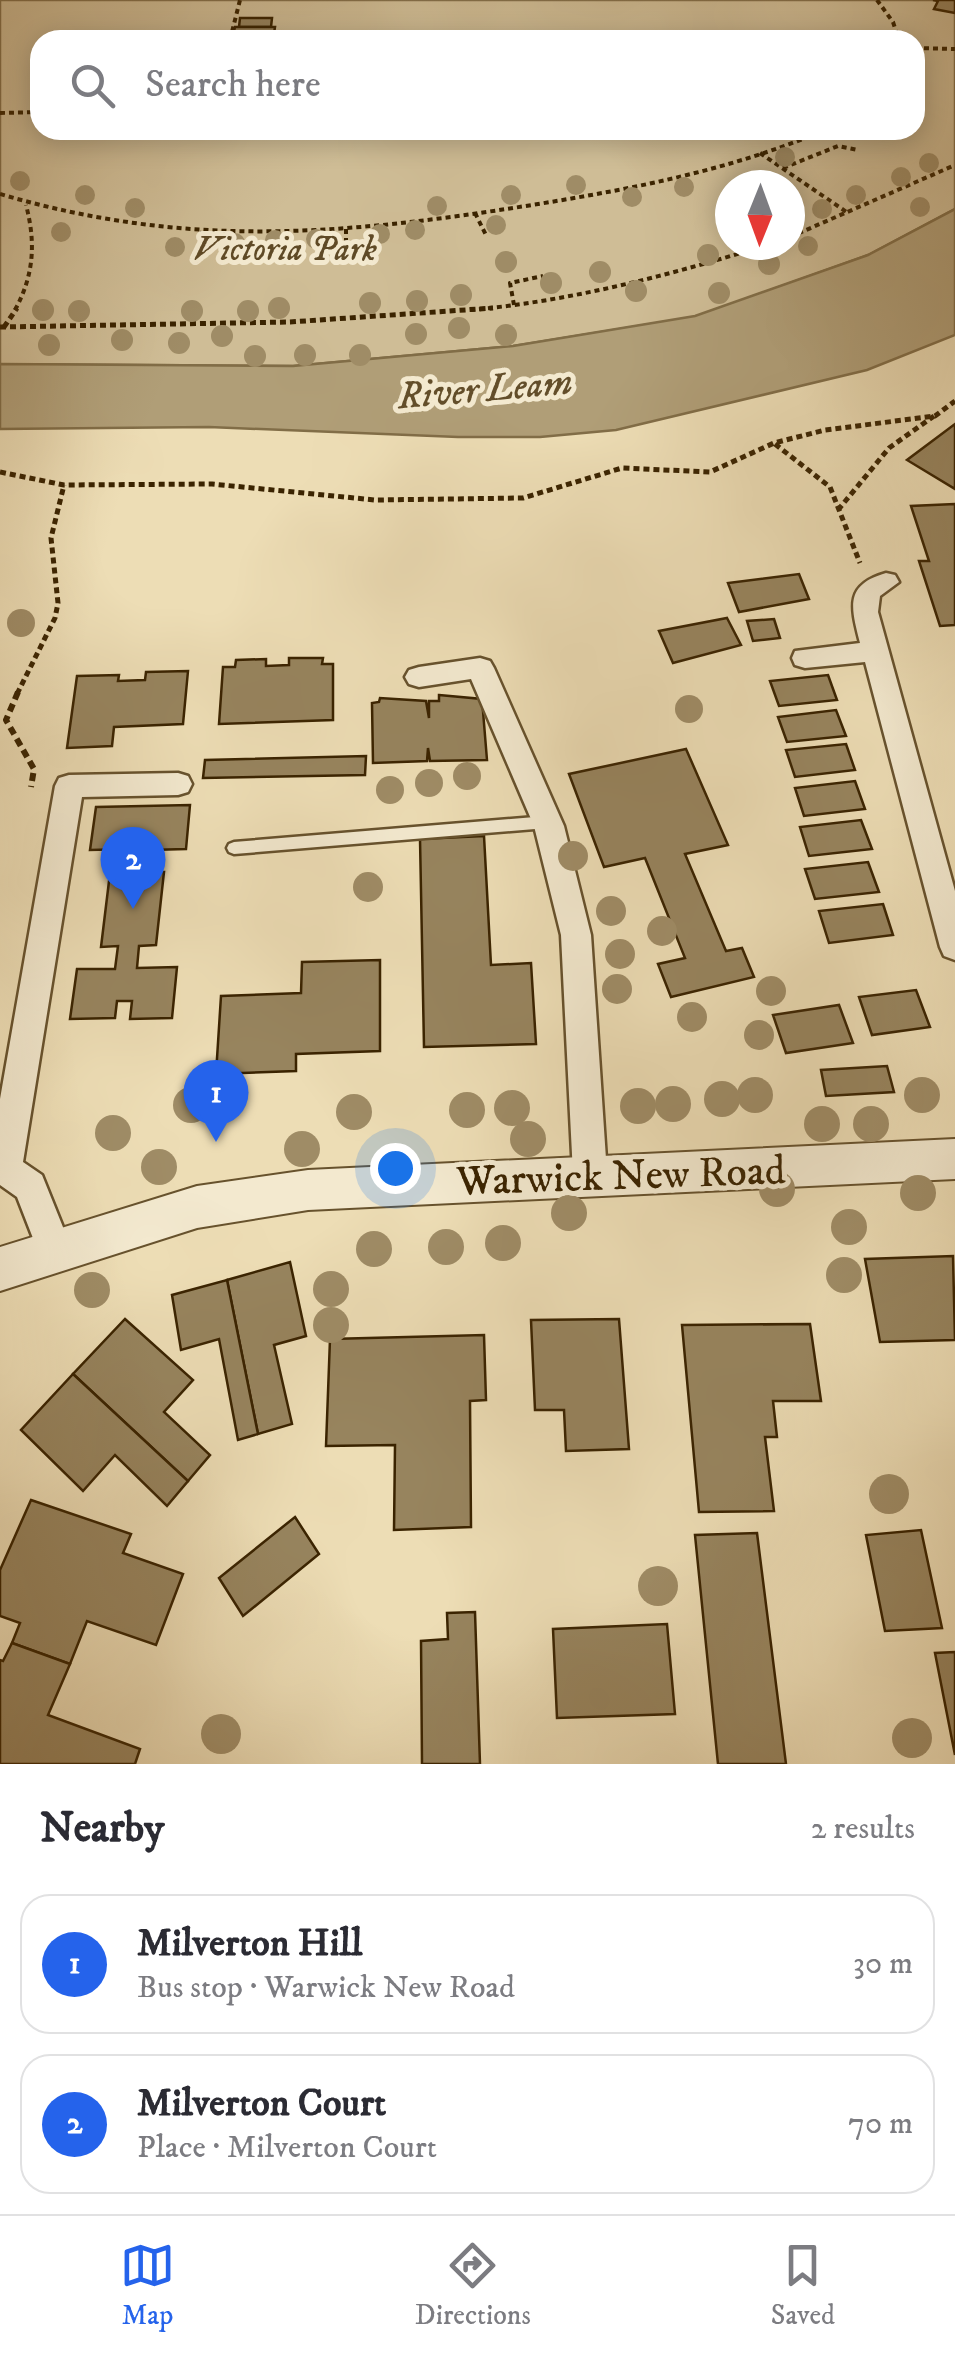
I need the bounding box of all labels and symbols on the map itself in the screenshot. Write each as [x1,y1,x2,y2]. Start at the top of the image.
north arrow [715,170,805,260]
park label: Victoria Park [193,228,377,272]
water label: River Leam [395,358,575,422]
pin: 2 [100,826,166,909]
pin: 1 [184,1060,248,1142]
your location [370,1143,421,1194]
street label: Warwick New Road [455,1145,787,1209]

